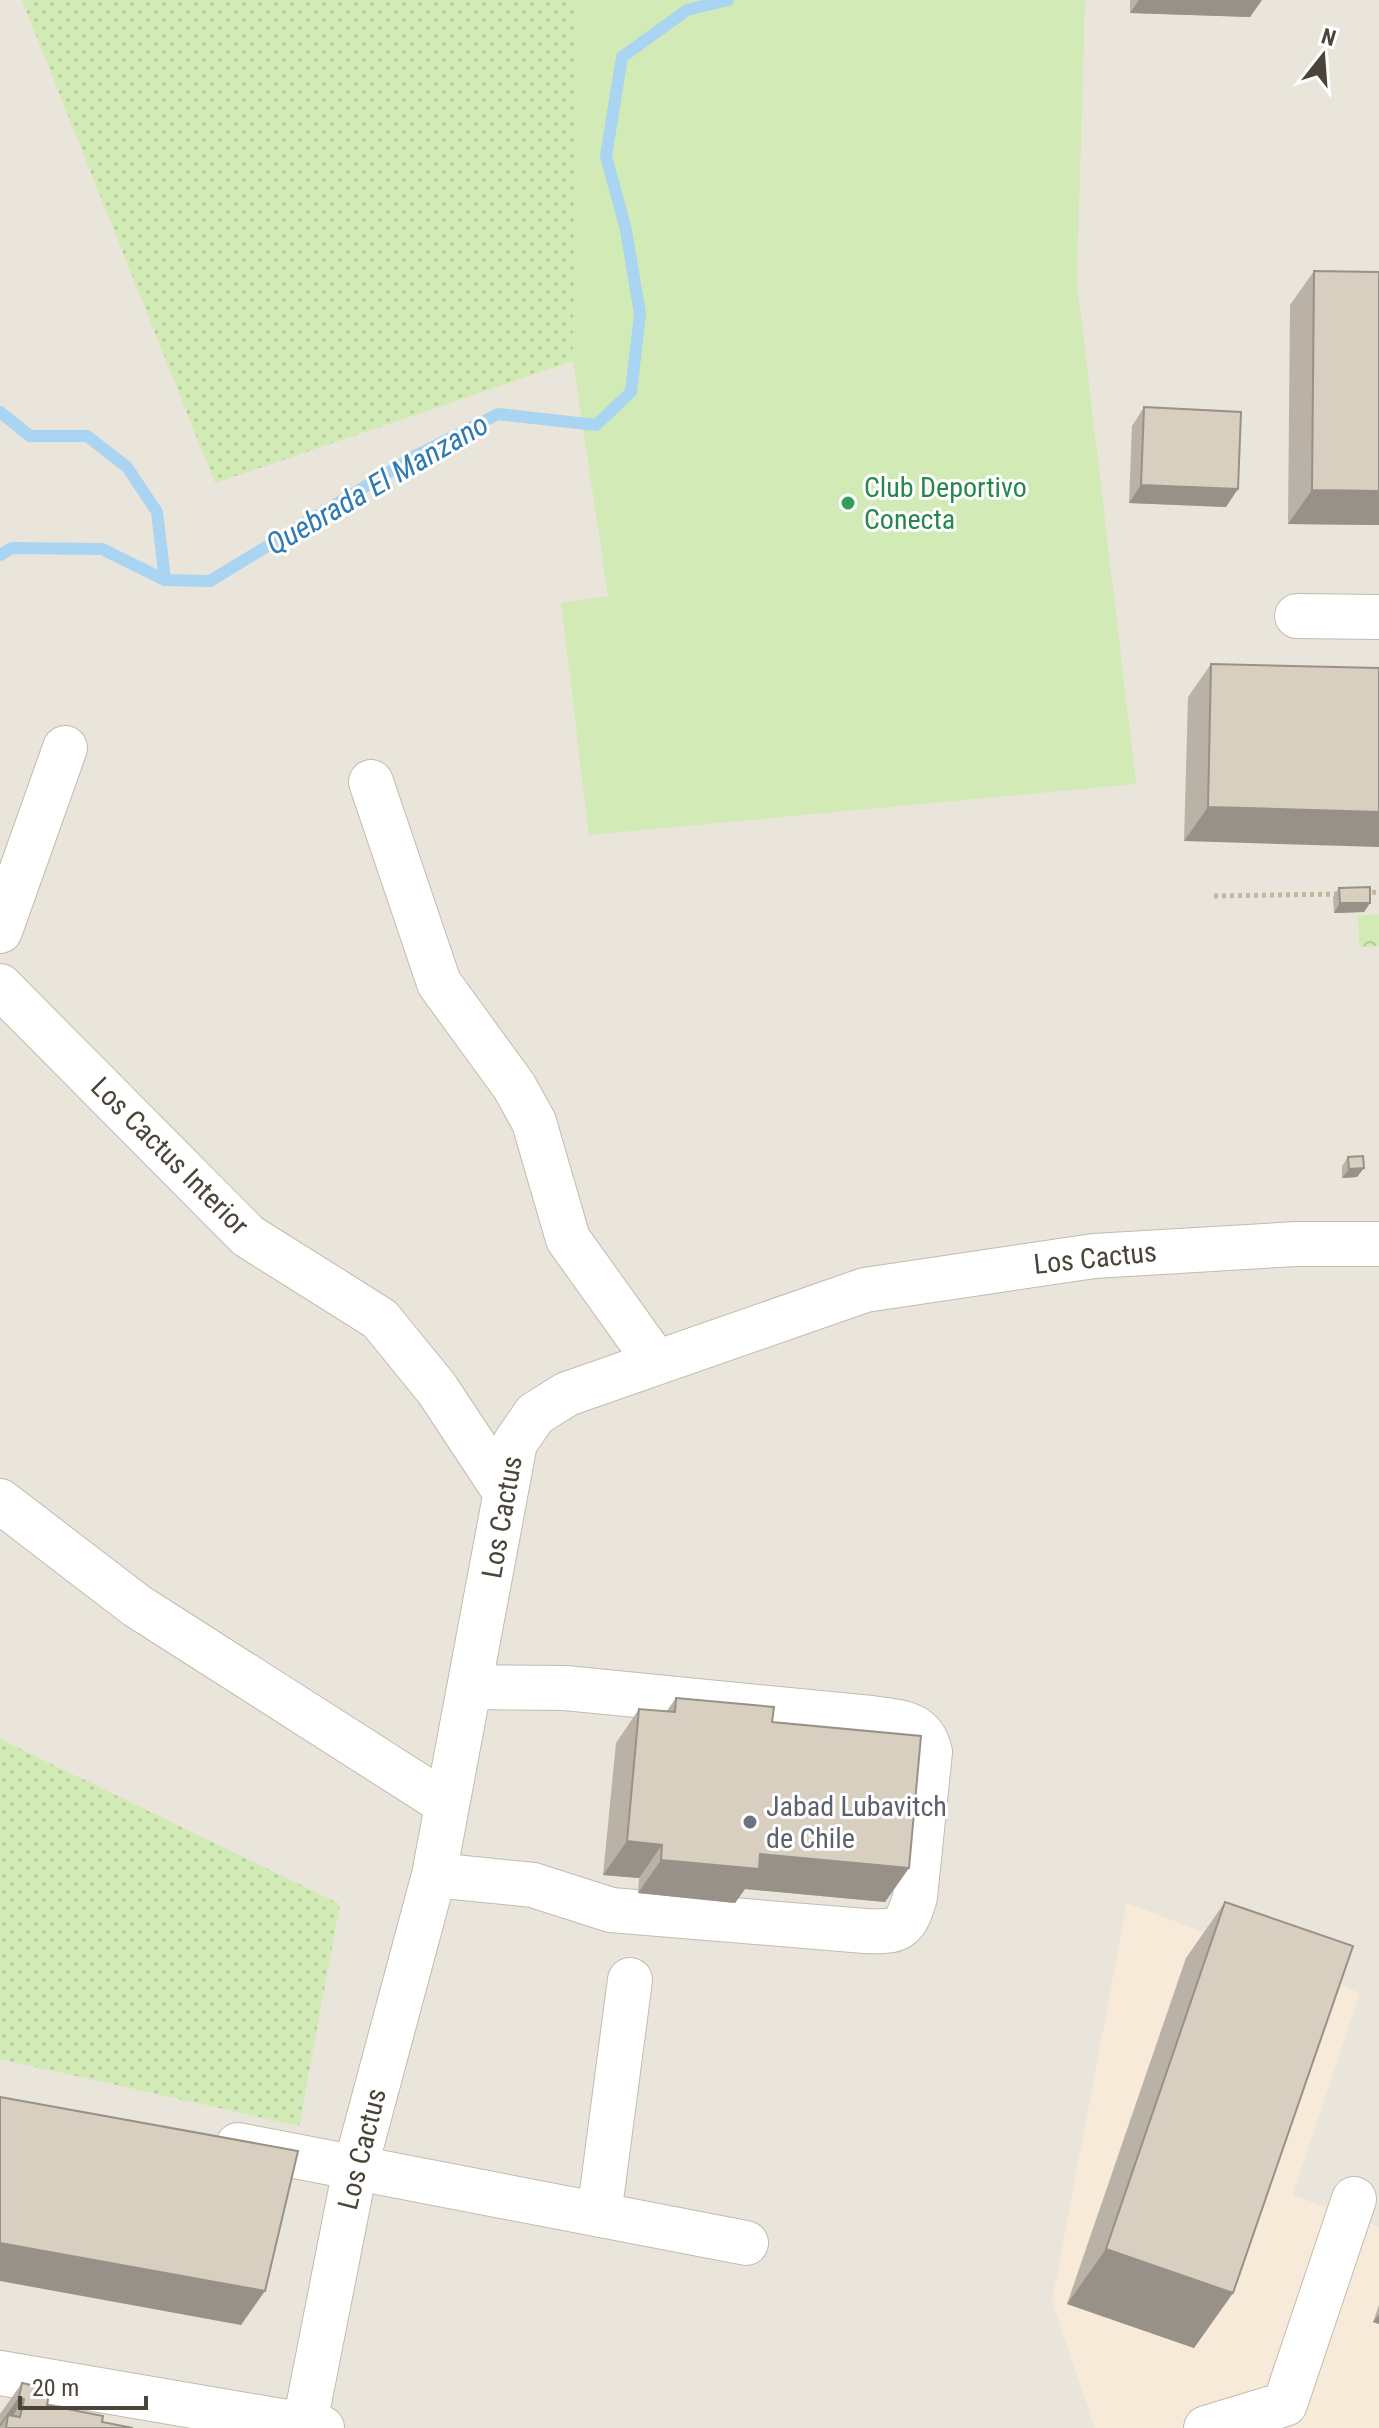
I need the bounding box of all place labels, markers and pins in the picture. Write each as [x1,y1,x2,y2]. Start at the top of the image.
place label: Club Deportivo Conecta [864,471,1027,536]
marker: Club Deportivo Conecta [839,494,857,512]
place label: Jabad Lubavitch de Chile [766,1790,947,1855]
marker: Jabad Lubavitch de Chile [741,1813,759,1831]

